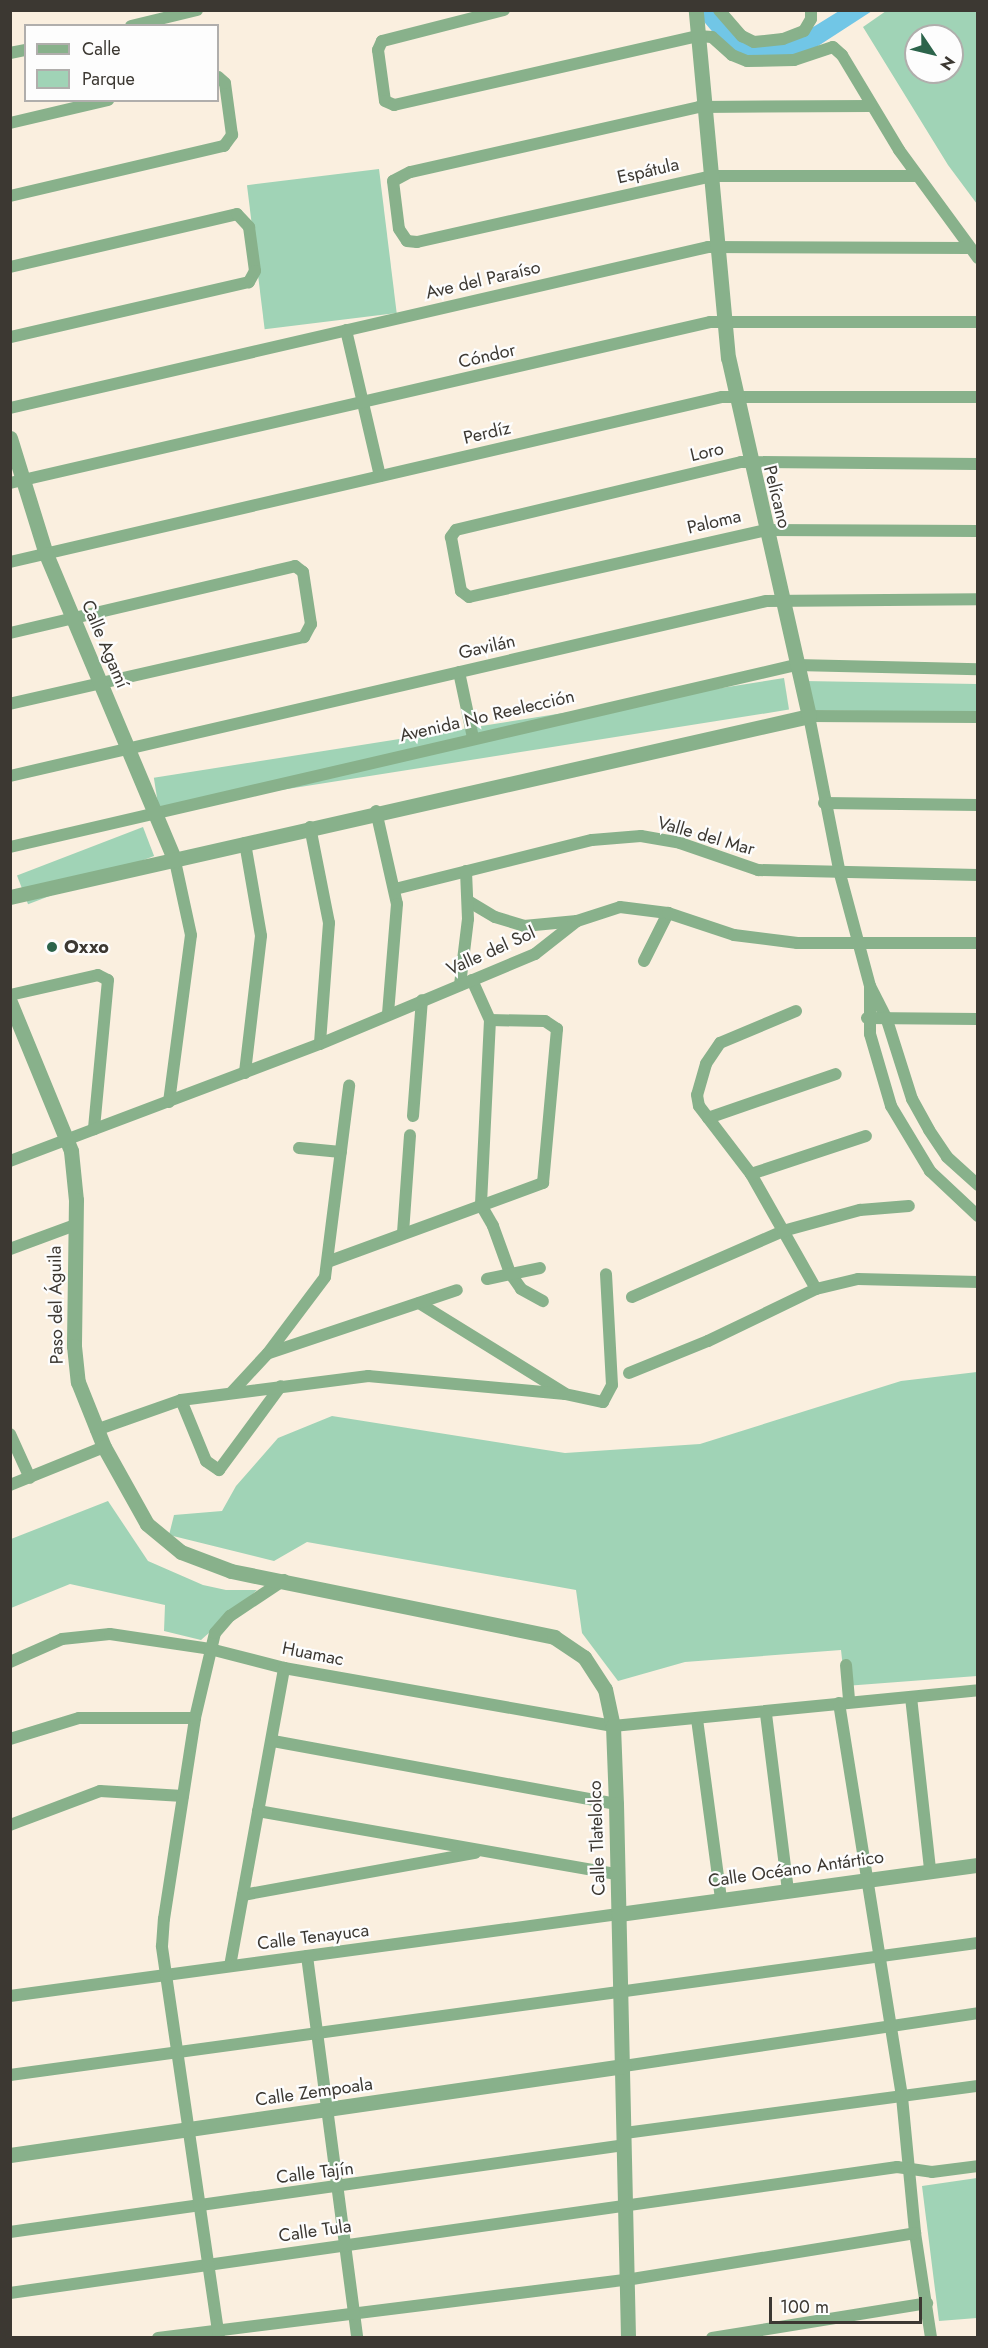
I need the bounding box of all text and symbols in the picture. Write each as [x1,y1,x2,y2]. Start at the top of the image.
legend [24,24,219,102]
north arrow [904,24,964,84]
text: Calle [82,36,121,62]
text: N [934,52,961,75]
text: Parque [82,66,135,92]
street label: Espátula [615,153,681,189]
street label: Ave del Paraíso [424,256,542,304]
street label: Cóndor [456,339,518,373]
street label: Perdíz [461,417,513,449]
street label: Loro [688,438,726,466]
street label: Pelícano [759,463,795,531]
street label: Paloma [685,505,743,539]
street label: Calle Agamí [77,597,133,691]
street label: Gavilán [457,630,517,664]
street label: Avenida No Reelección [397,685,577,747]
street label: Valle del Mar [655,812,757,860]
street label: Valle del Sol [443,922,539,980]
place label: Oxxo [64,936,109,958]
marker: Oxxo [45,940,59,954]
street label: Paso del Águila [44,1246,68,1364]
street label: Huamac [280,1637,346,1671]
street label: Calle Tlatelolco [584,1780,610,1896]
street label: Calle Océano Antártico [707,1846,885,1892]
street label: Calle Tenayuca [256,1919,370,1955]
street label: Calle Zempoala [254,2073,374,2111]
street label: Calle Tajín [275,2158,355,2188]
street label: Calle Tula [277,2215,353,2247]
scale bar [772,2285,925,2323]
text: 100 m [780,2294,829,2320]

